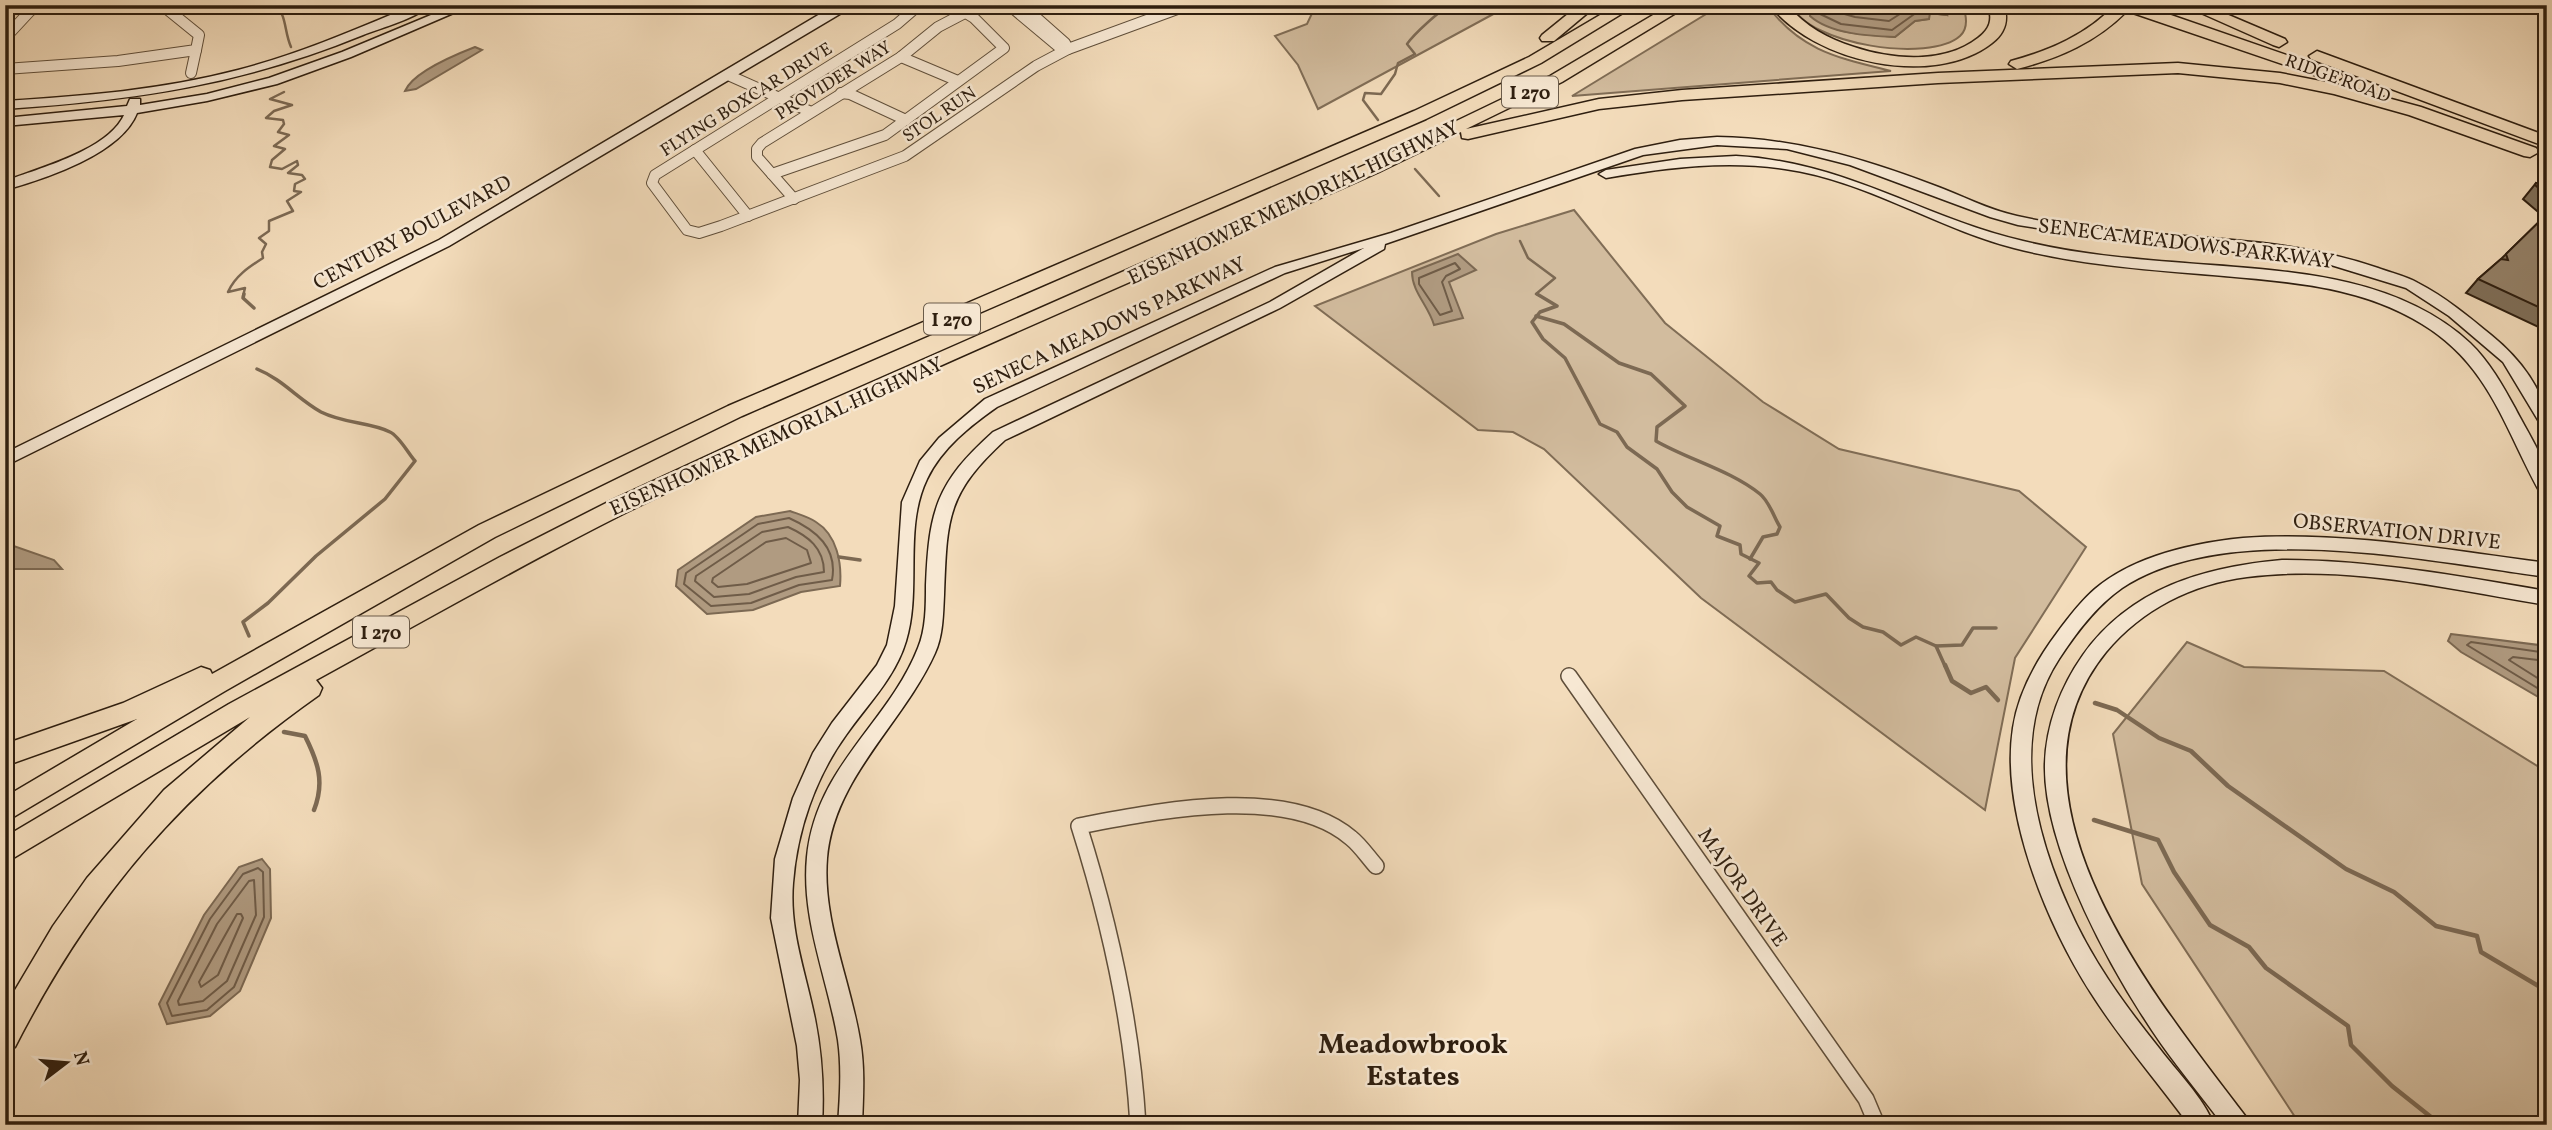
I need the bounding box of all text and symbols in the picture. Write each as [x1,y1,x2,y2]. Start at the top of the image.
street label: PROVIDER WAY [771,36,897,127]
street label: FLYING BOXCAR DRIVE [656,37,838,164]
street label: RIDGE ROAD [2281,49,2394,110]
road number: I 270 [1502,76,1558,108]
street label: STOL RUN [898,81,982,149]
street label: EISENHOWER MEMORIAL HIGHWAY [1123,114,1464,293]
street label: CENTURY BOULEVARD [308,169,517,298]
street label: SENECA MEADOWS PARKWAY [2036,212,2336,277]
street label: SENECA MEADOWS PARKWAY [968,250,1251,402]
road number: I 270 [924,304,980,334]
street label: EISENHOWER MEMORIAL HIGHWAY [605,350,948,524]
street label: OBSERVATION DRIVE [2291,507,2502,558]
road number: I 270 [353,617,409,648]
street label: MAJOR DRIVE [1690,822,1794,953]
district label: Meadowbrook Estates [1318,1026,1508,1097]
north arrow [32,1028,102,1098]
text: N [66,1049,95,1069]

